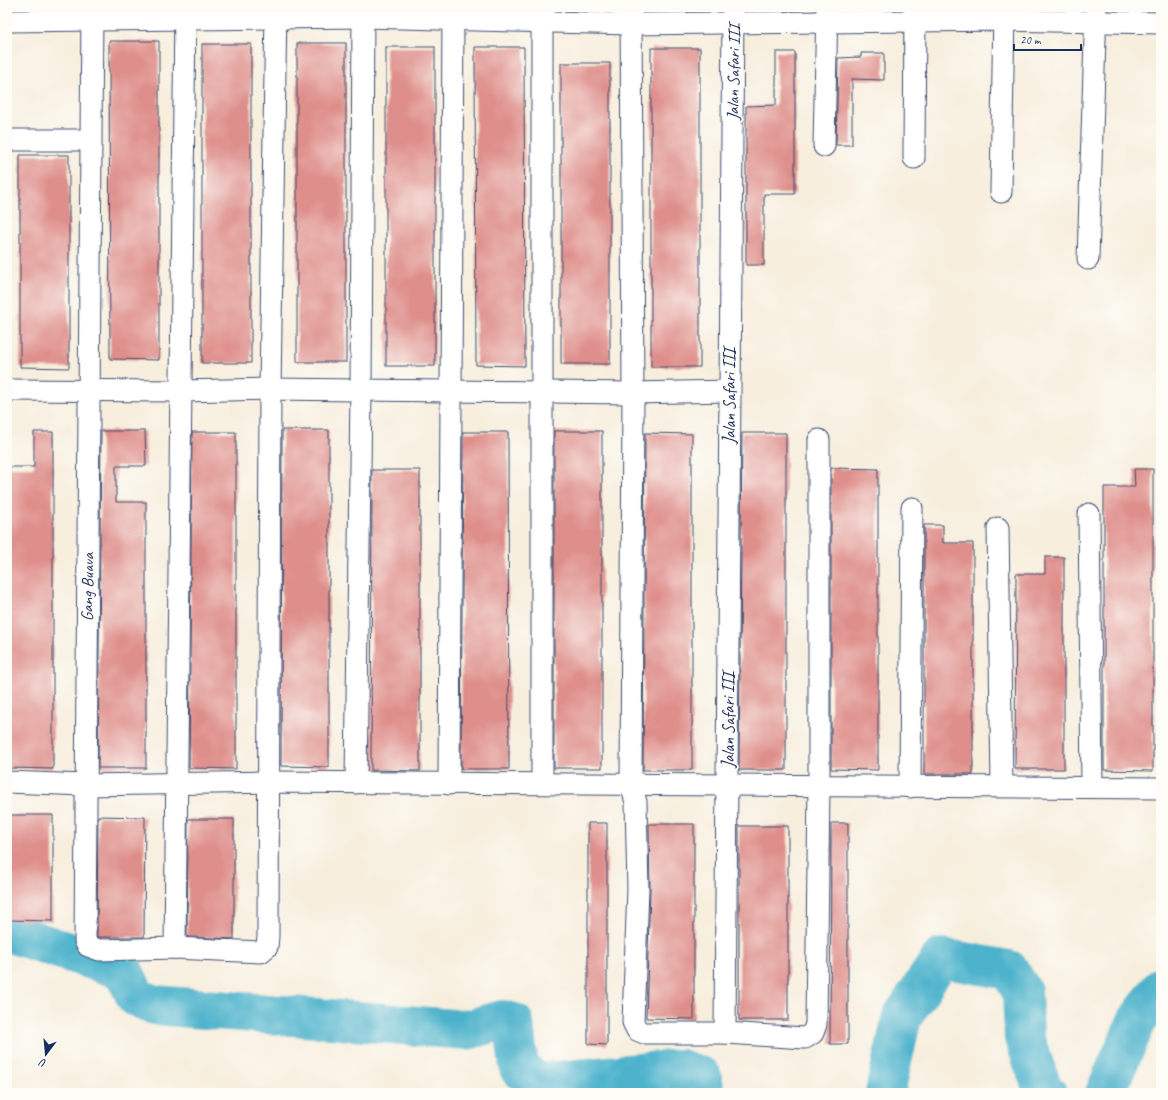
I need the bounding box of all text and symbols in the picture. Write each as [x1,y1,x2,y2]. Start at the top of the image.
street label: Jalan Safari III [722,21,745,121]
scale bar [1014,26,1081,52]
text: 20 m [1020,32,1042,48]
street label: Jalan Safari III [719,345,740,445]
street label: Gang Buava [76,551,99,621]
street label: Jalan Safari III [718,669,739,769]
north arrow [26,1034,66,1074]
text: U [36,1055,48,1071]

